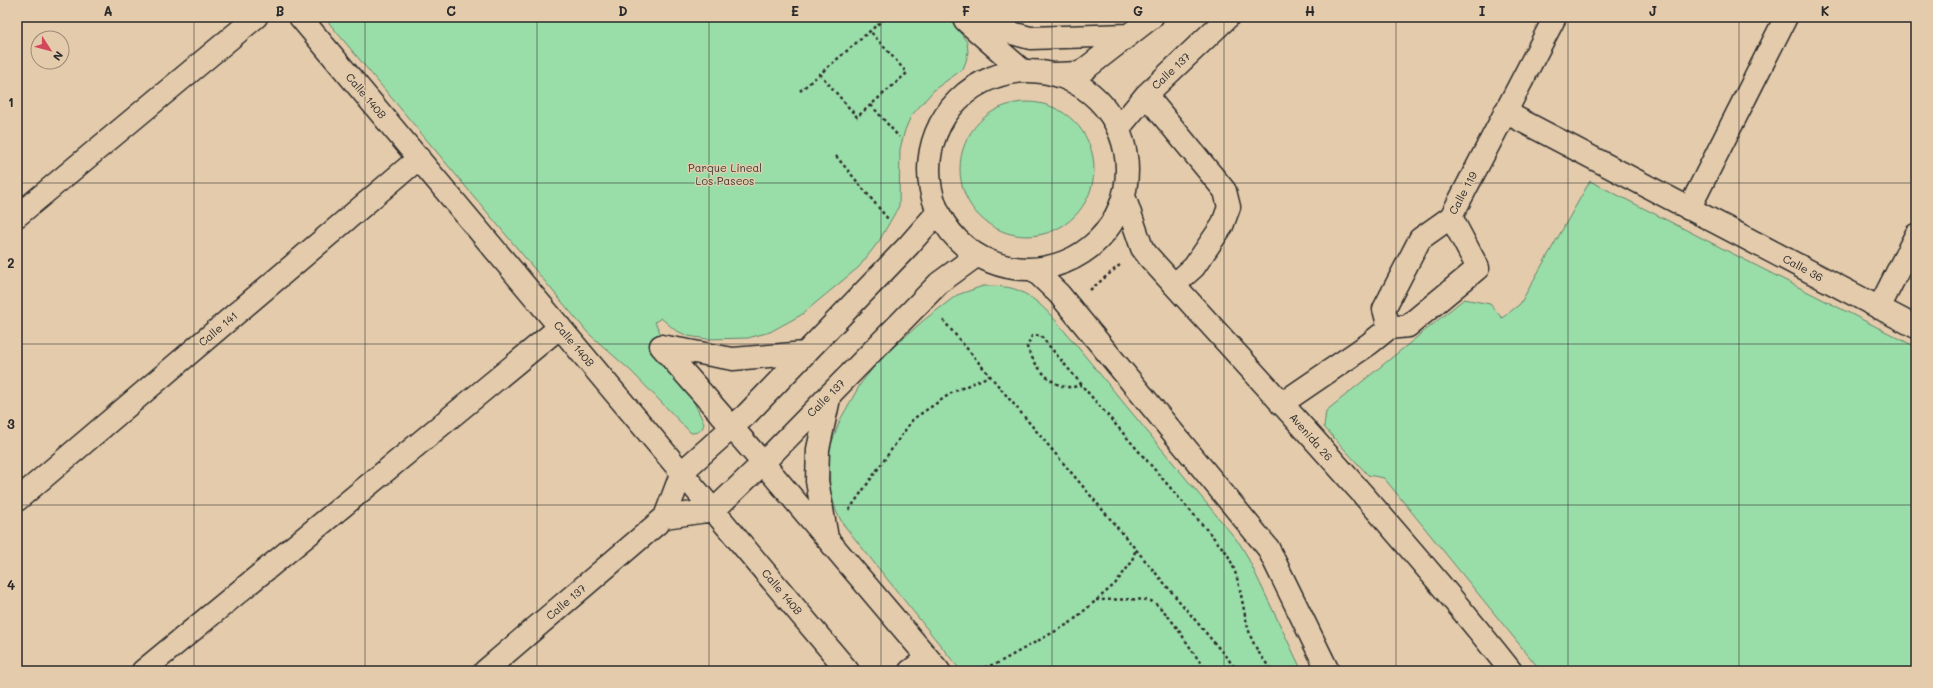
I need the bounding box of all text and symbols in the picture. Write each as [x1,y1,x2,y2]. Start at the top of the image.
text: A [103,2,113,19]
text: B [276,2,285,19]
text: C [446,2,456,19]
text: D [618,2,628,19]
text: E [791,2,799,19]
text: F [962,2,970,19]
text: G [1133,2,1143,19]
text: H [1305,2,1315,19]
text: I [1479,2,1486,19]
text: J [1649,2,1657,19]
text: K [1821,2,1830,19]
north arrow [30,30,70,70]
text: N [50,48,67,64]
street label: Calle 137 [1148,49,1193,93]
street label: Calle 140B [343,70,390,122]
text: 1 [8,93,14,110]
park label: Parque Lineal Los Paseos [688,160,762,188]
street label: Calle 119 [1445,168,1480,217]
street label: Calle 36 [1780,251,1826,284]
text: 2 [7,254,15,271]
street label: Calle 141 [195,308,240,349]
street label: Calle 140B [551,318,598,370]
street label: Calle 137 [803,375,848,420]
street label: Avenida 26 [1286,410,1336,464]
text: 3 [7,415,15,432]
street label: Calle 140B [759,566,806,618]
text: 4 [7,576,15,593]
street label: Calle 137 [542,580,589,623]

